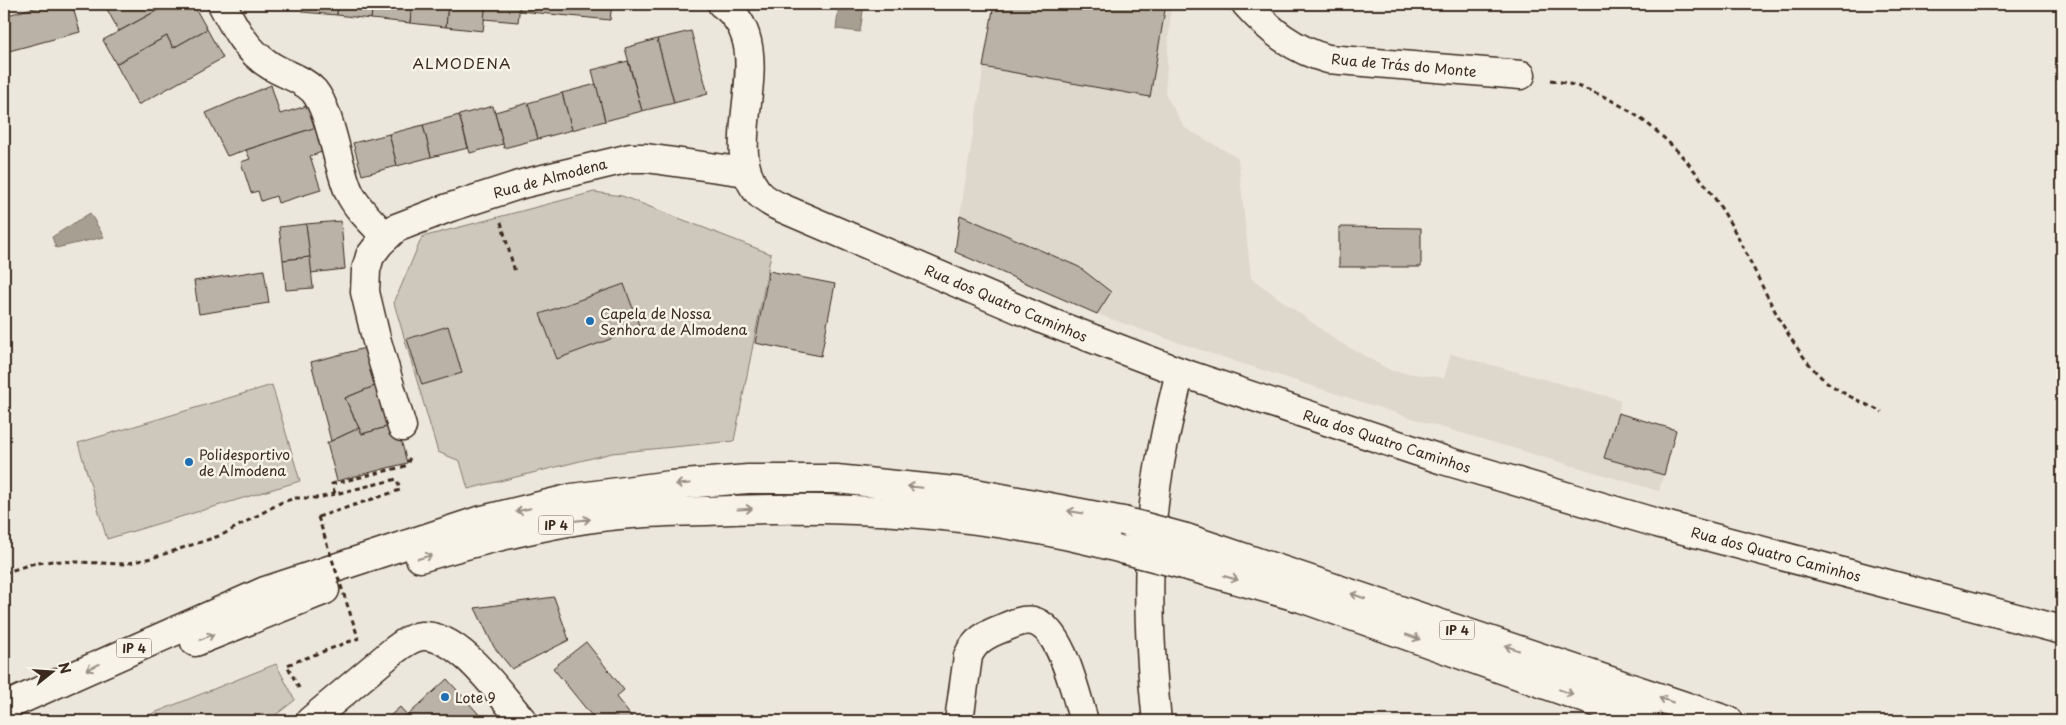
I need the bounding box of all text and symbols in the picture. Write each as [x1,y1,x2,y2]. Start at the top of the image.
street label: Rua de Trás do Monte [1330,48,1478,82]
district label: ALMODENA [413,51,511,74]
street label: Rua de Almodena [491,153,609,203]
street label: Rua dos Quatro Caminhos [921,259,1091,347]
place label: Capela de Nossa Senhora de Almodena [600,303,748,340]
marker: Capela de Nossa Senhora de Almodena [584,315,596,327]
street label: Rua dos Quatro Caminhos [1301,404,1473,478]
place label: Polidesportivo de Almodena [199,444,290,481]
marker: Polidesportivo de Almodena [183,456,195,468]
one-way arrow [675,480,691,489]
one-way arrow [907,482,923,492]
one-way arrow [737,504,753,513]
one-way arrow [515,506,531,515]
one-way arrow [1067,507,1083,517]
one-way arrow [575,515,591,525]
road number: IP 4 [538,516,574,534]
street label: Rua dos Quatro Caminhos [1689,521,1863,587]
one-way arrow [416,552,432,561]
one-way arrow [1222,574,1238,584]
one-way arrow [1351,591,1366,600]
road number: IP 4 [1440,620,1474,640]
one-way arrow [199,632,214,641]
one-way arrow [1405,633,1420,642]
road number: IP 4 [116,638,152,658]
one-way arrow [1505,643,1520,652]
north arrow [28,648,78,698]
text: N [53,660,77,676]
one-way arrow [85,663,100,673]
place label: Lote 9 [455,687,496,708]
one-way arrow [1558,688,1573,697]
marker: Lote 9 [439,691,451,703]
one-way arrow [1659,695,1674,704]

